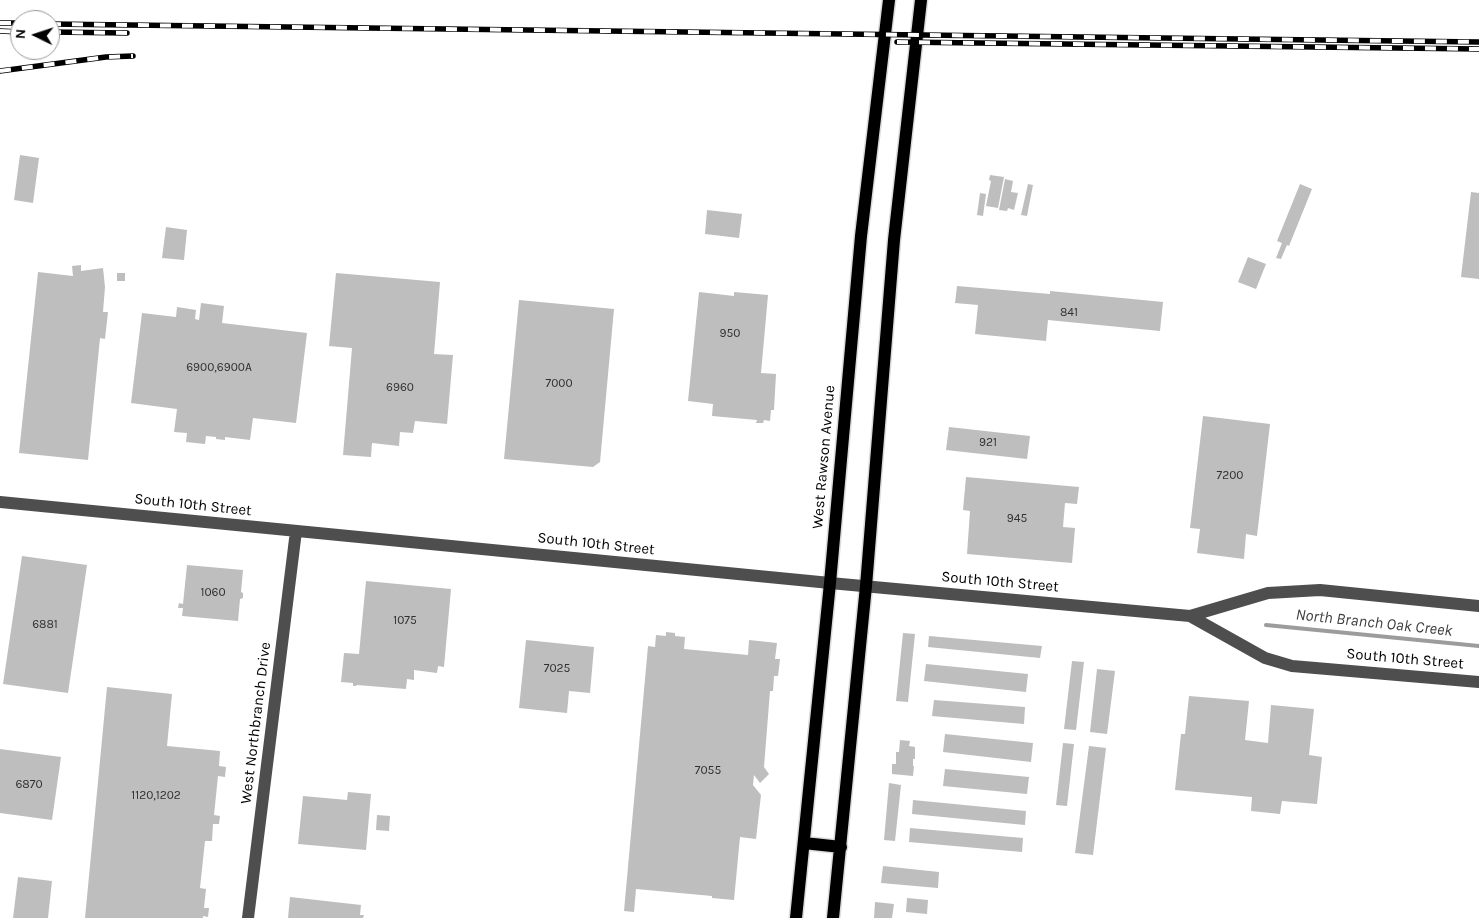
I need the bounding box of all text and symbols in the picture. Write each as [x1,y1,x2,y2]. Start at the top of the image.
north arrow [10,10,60,60]
text: N [12,28,29,40]
house number: 841 [1060,306,1078,320]
house number: 950 [720,327,740,341]
house number: 6900,6900A [186,361,252,375]
house number: 7000 [546,377,572,391]
house number: 6960 [386,381,414,395]
street label: West Rawson Avenue [809,384,839,530]
house number: 921 [979,436,997,450]
house number: 7200 [1217,469,1243,483]
street label: South 10th Street [133,490,253,520]
house number: 945 [1007,512,1027,526]
street label: South 10th Street [536,529,656,559]
street label: South 10th Street [940,568,1060,596]
house number: 1060 [200,586,226,600]
water label: North Branch Oak Creek [1295,605,1453,641]
house number: 1075 [393,614,417,628]
house number: 6881 [32,618,58,632]
street label: West Northbranch Drive [237,641,275,805]
street label: South 10th Street [1345,645,1465,673]
house number: 7025 [544,662,570,676]
house number: 7055 [695,764,721,778]
house number: 6870 [16,778,42,792]
house number: 1120,1202 [131,789,181,803]

